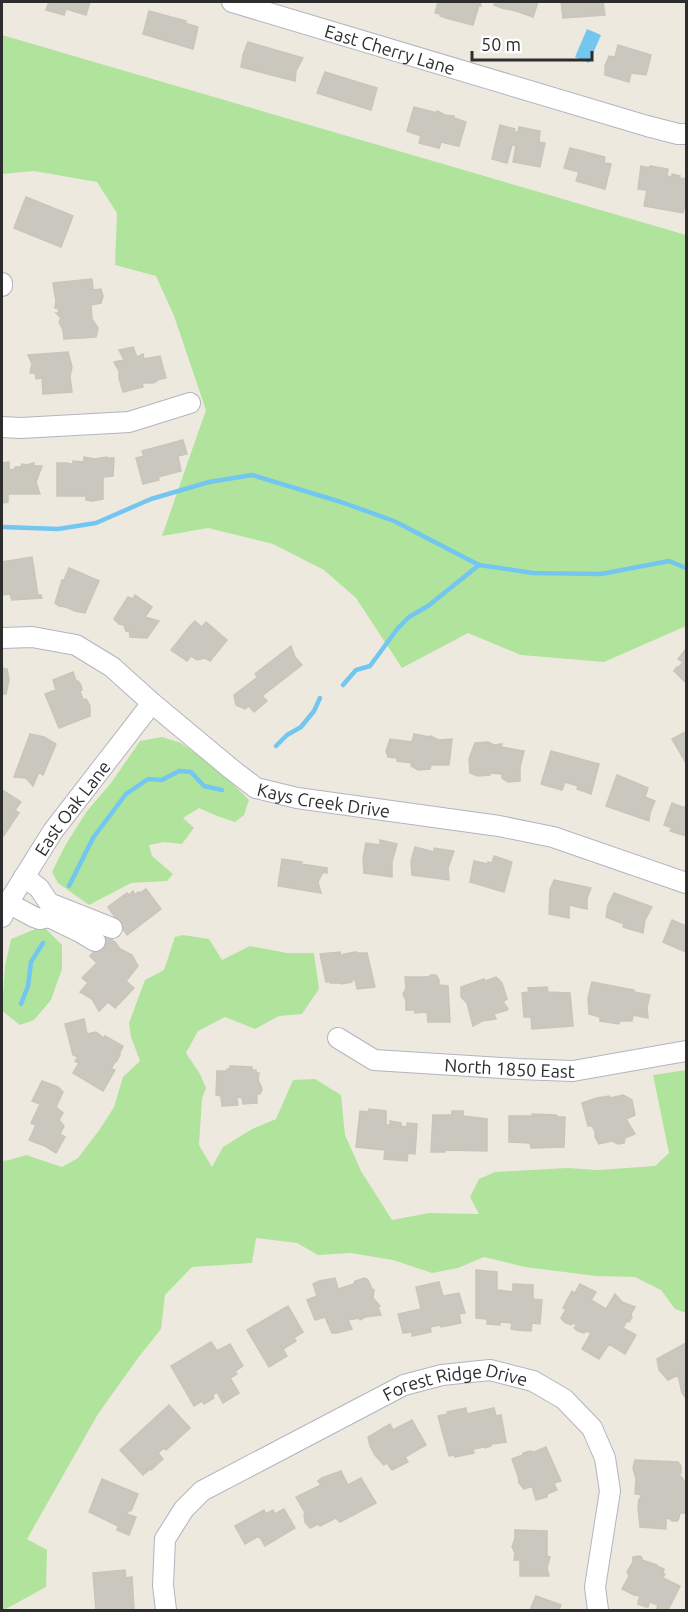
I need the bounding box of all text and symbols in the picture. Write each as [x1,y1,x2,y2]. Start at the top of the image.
street label: East Cherry Lane [322,20,458,78]
scale bar [472,24,592,62]
text: 50 m [481,34,521,54]
street label: East Oak Lane [30,756,114,859]
street label: Kays Creek Drive [255,779,391,821]
street label: North 1850 East [444,1054,575,1081]
street label: Forest Ridge Drive [379,1359,530,1404]

